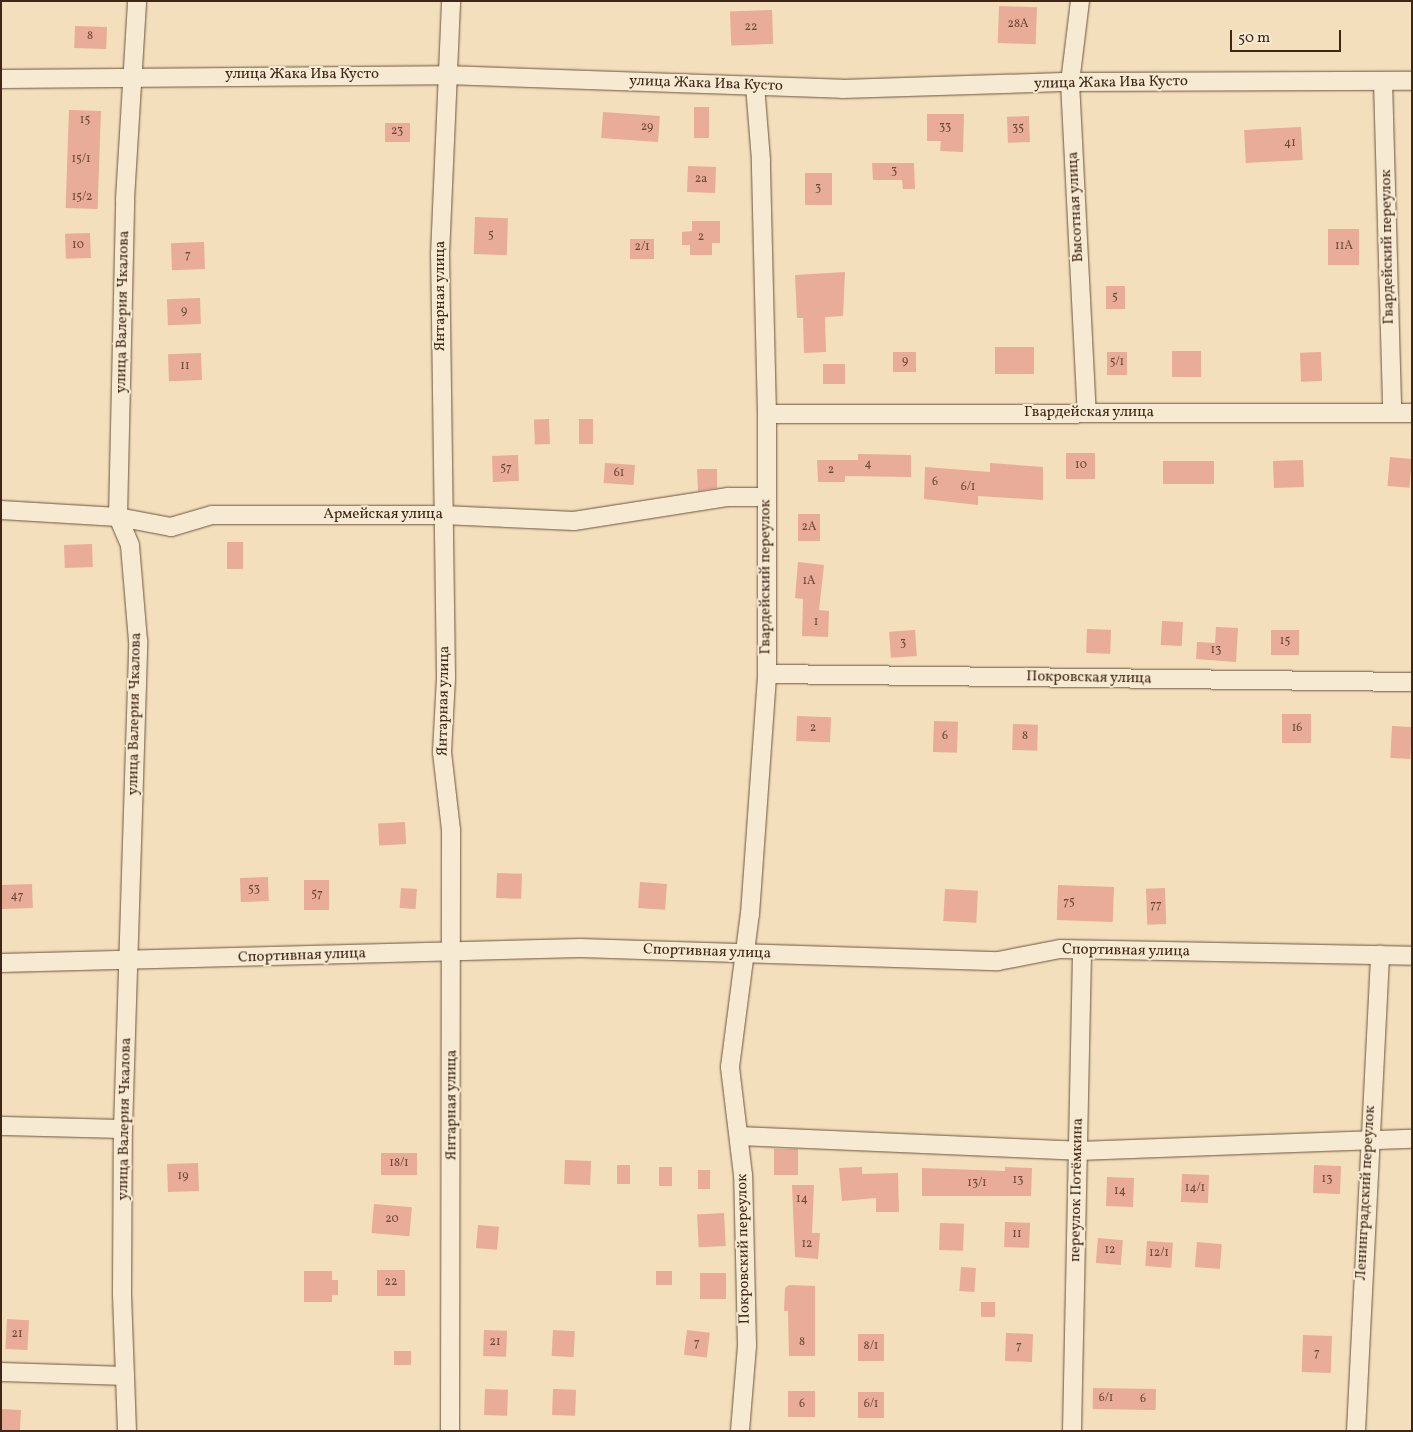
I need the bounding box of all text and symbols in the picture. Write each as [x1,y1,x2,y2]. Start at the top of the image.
house number: 28А [1008,18,1028,32]
scale bar [1233,20,1344,52]
house number: 22 [745,21,757,35]
text: 50 m [1238,28,1270,49]
house number: 8 [87,30,93,44]
street label: улица Жака Ива Кусто [225,66,379,84]
street label: улица Жака Ива Кусто [629,72,783,96]
street label: улица Жака Ива Кусто [1034,73,1188,93]
house number: 15 [80,114,90,128]
house number: 29 [641,121,653,135]
house number: 33 [939,121,951,135]
house number: 35 [1012,122,1024,136]
house number: 23 [391,125,403,139]
house number: 41 [1284,137,1296,151]
street label: Высотная улица [1064,151,1088,263]
house number: 15/1 [71,153,91,167]
house number: 3 [891,165,897,179]
street label: Гвардейский переулок [1378,169,1398,325]
house number: 2а [695,173,707,187]
house number: 3 [815,182,821,196]
house number: 15/2 [72,191,92,205]
house number: 5 [488,229,494,243]
street label: улица Валерия Чкалова [113,231,133,393]
house number: 2 [698,231,704,245]
house number: 10 [72,239,84,253]
street label: Янтарная улица [432,240,450,352]
house number: 11А [1335,240,1353,254]
house number: 2/1 [634,241,650,255]
house number: 7 [185,249,191,263]
house number: 5 [1112,291,1118,305]
house number: 9 [181,305,187,319]
house number: 9 [902,355,908,369]
house number: 5/1 [1110,356,1124,370]
house number: 11 [180,360,190,374]
street label: Гвардейская улица [1024,404,1154,422]
house number: 4 [864,458,872,472]
house number: 10 [1075,459,1087,473]
house number: 57 [500,462,512,476]
house number: 2 [828,464,834,478]
house number: 61 [614,467,624,481]
house number: 6 [932,476,938,490]
house number: 6/1 [961,481,975,495]
street label: Гвардейский переулок [757,500,775,654]
street label: Армейская улица [323,506,443,524]
house number: 2А [802,521,816,535]
house number: 1А [802,575,816,589]
house number: 1 [814,616,818,630]
street label: улица Валерия Чкалова [125,633,145,795]
house number: 15 [1280,635,1290,649]
house number: 3 [900,637,906,651]
house number: 13 [1211,644,1221,658]
street label: Янтарная улица [434,645,454,757]
street label: Покровская улица [1026,668,1152,688]
house number: 2 [810,722,816,736]
house number: 16 [1292,722,1302,736]
house number: 6 [942,730,948,744]
house number: 8 [1022,730,1028,744]
house number: 53 [248,883,260,897]
house number: 57 [311,888,323,902]
house number: 47 [11,890,23,904]
house number: 75 [1063,896,1075,910]
house number: 77 [1150,899,1162,913]
street label: Спортивная улица [642,941,772,963]
street label: Спортивная улица [1062,941,1190,961]
street label: Спортивная улица [237,945,367,967]
street label: улица Валерия Чкалова [115,1038,135,1200]
street label: Янтарная улица [443,1049,461,1161]
street label: Ленинградский переулок [1352,1105,1380,1281]
street label: переулок Потёмкина [1067,1118,1087,1262]
house number: 18/1 [389,1157,409,1171]
house number: 19 [178,1170,188,1184]
house number: 13 [1322,1173,1332,1187]
street label: Покровский переулок [734,1174,754,1324]
house number: 13 [1013,1174,1023,1188]
house number: 13/1 [967,1177,987,1191]
house number: 14/1 [1185,1182,1205,1196]
house number: 14 [1114,1185,1126,1199]
house number: 14 [796,1193,808,1207]
house number: 20 [385,1213,399,1227]
house number: 11 [1012,1228,1022,1242]
house number: 12 [801,1238,813,1252]
house number: 12 [1104,1244,1116,1258]
house number: 12/1 [1149,1247,1169,1261]
house number: 22 [385,1276,397,1290]
house number: 21 [11,1328,23,1342]
house number: 21 [489,1336,501,1350]
house number: 8 [799,1336,805,1350]
house number: 7 [694,1337,700,1351]
house number: 8/1 [864,1340,878,1354]
house number: 7 [1016,1340,1022,1354]
house number: 7 [1314,1347,1320,1361]
house number: 6/1 [1099,1392,1113,1406]
house number: 6 [1140,1393,1146,1407]
house number: 6 [799,1398,805,1412]
house number: 6/1 [864,1398,878,1412]

